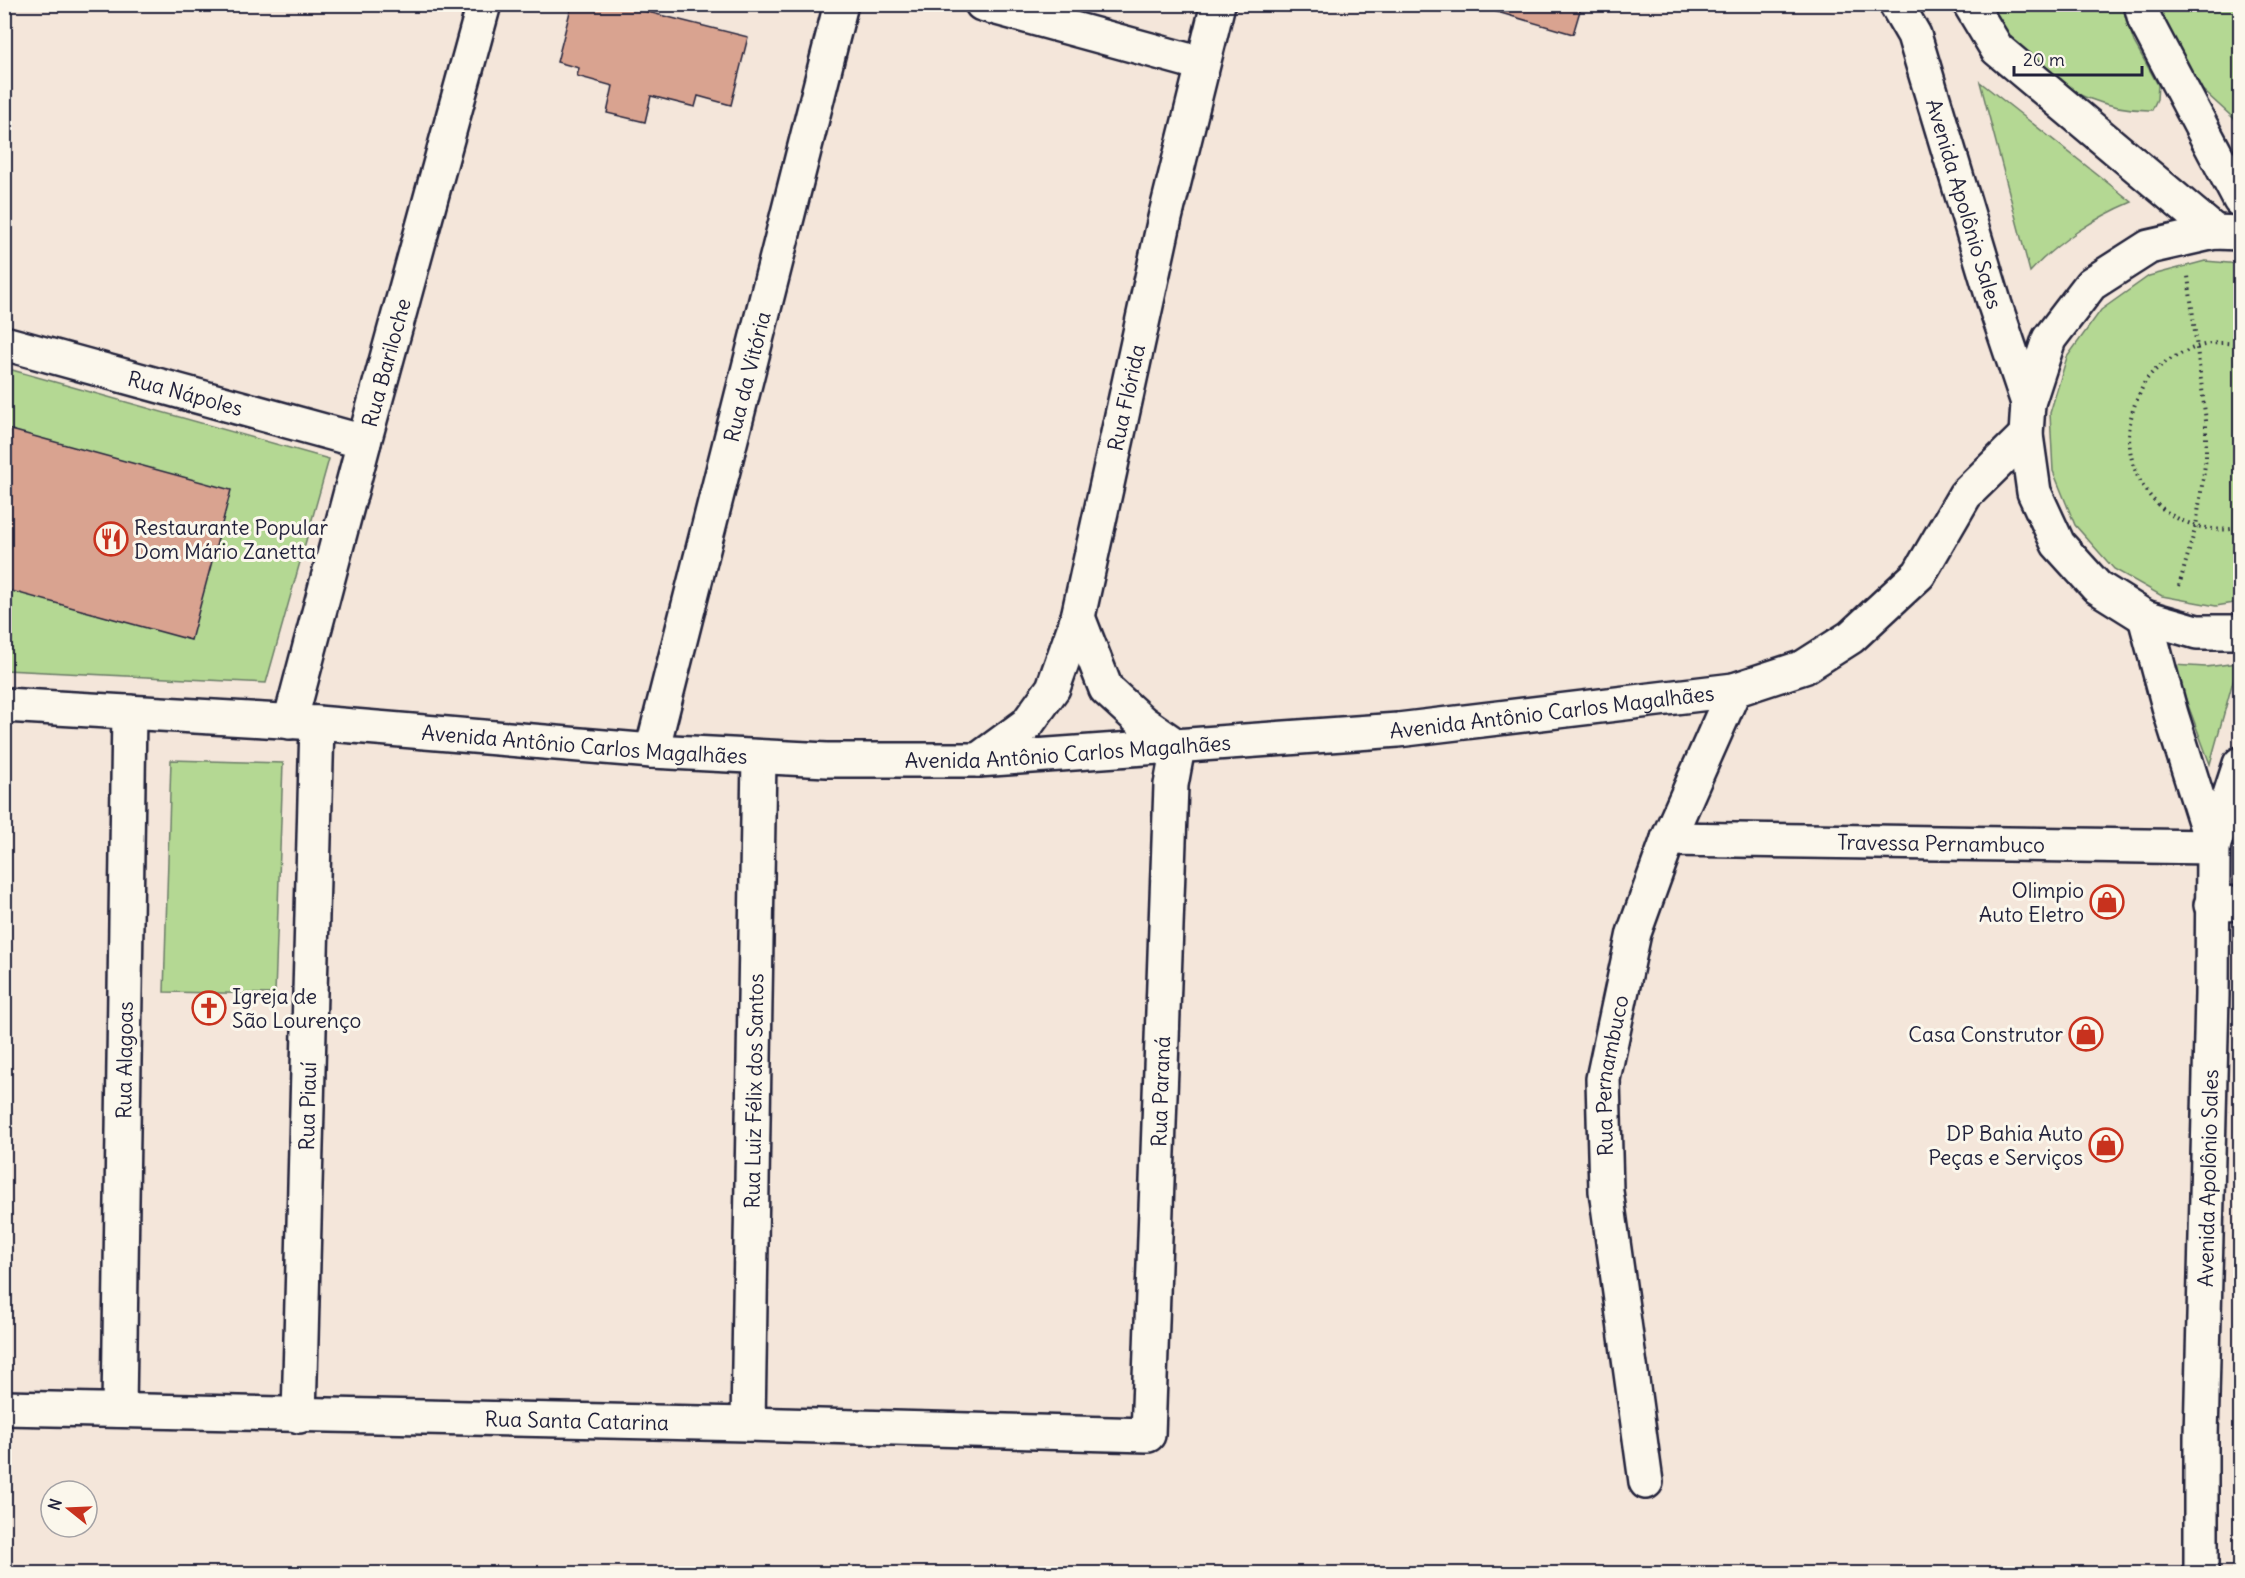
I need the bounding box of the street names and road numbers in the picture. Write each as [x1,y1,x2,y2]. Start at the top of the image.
street label: Avenida Apolônio Sales [1920,95,2009,312]
street label: Rua Bariloche [355,295,416,430]
street label: Rua da Vitória [717,309,776,445]
street label: Rua Flórida [1101,342,1151,454]
street label: Rua Nápoles [125,364,246,422]
street label: Avenida Antônio Carlos Magalhães [1389,679,1716,744]
street label: Avenida Antônio Carlos Magalhães [421,718,748,769]
street label: Avenida Antônio Carlos Magalhães [905,728,1232,774]
street label: Travessa Pernambuco [1837,828,2045,858]
street label: Rua Luiz Félix dos Santos [738,973,769,1209]
street label: Rua Pernambuco [1589,992,1634,1157]
street label: Rua Alagoas [110,1001,138,1119]
street label: Rua Paraná [1145,1036,1176,1148]
street label: Rua Piauí [292,1061,322,1151]
street label: Avenida Apolônio Sales [2191,1069,2224,1287]
street label: Rua Santa Catarina [484,1405,669,1436]

